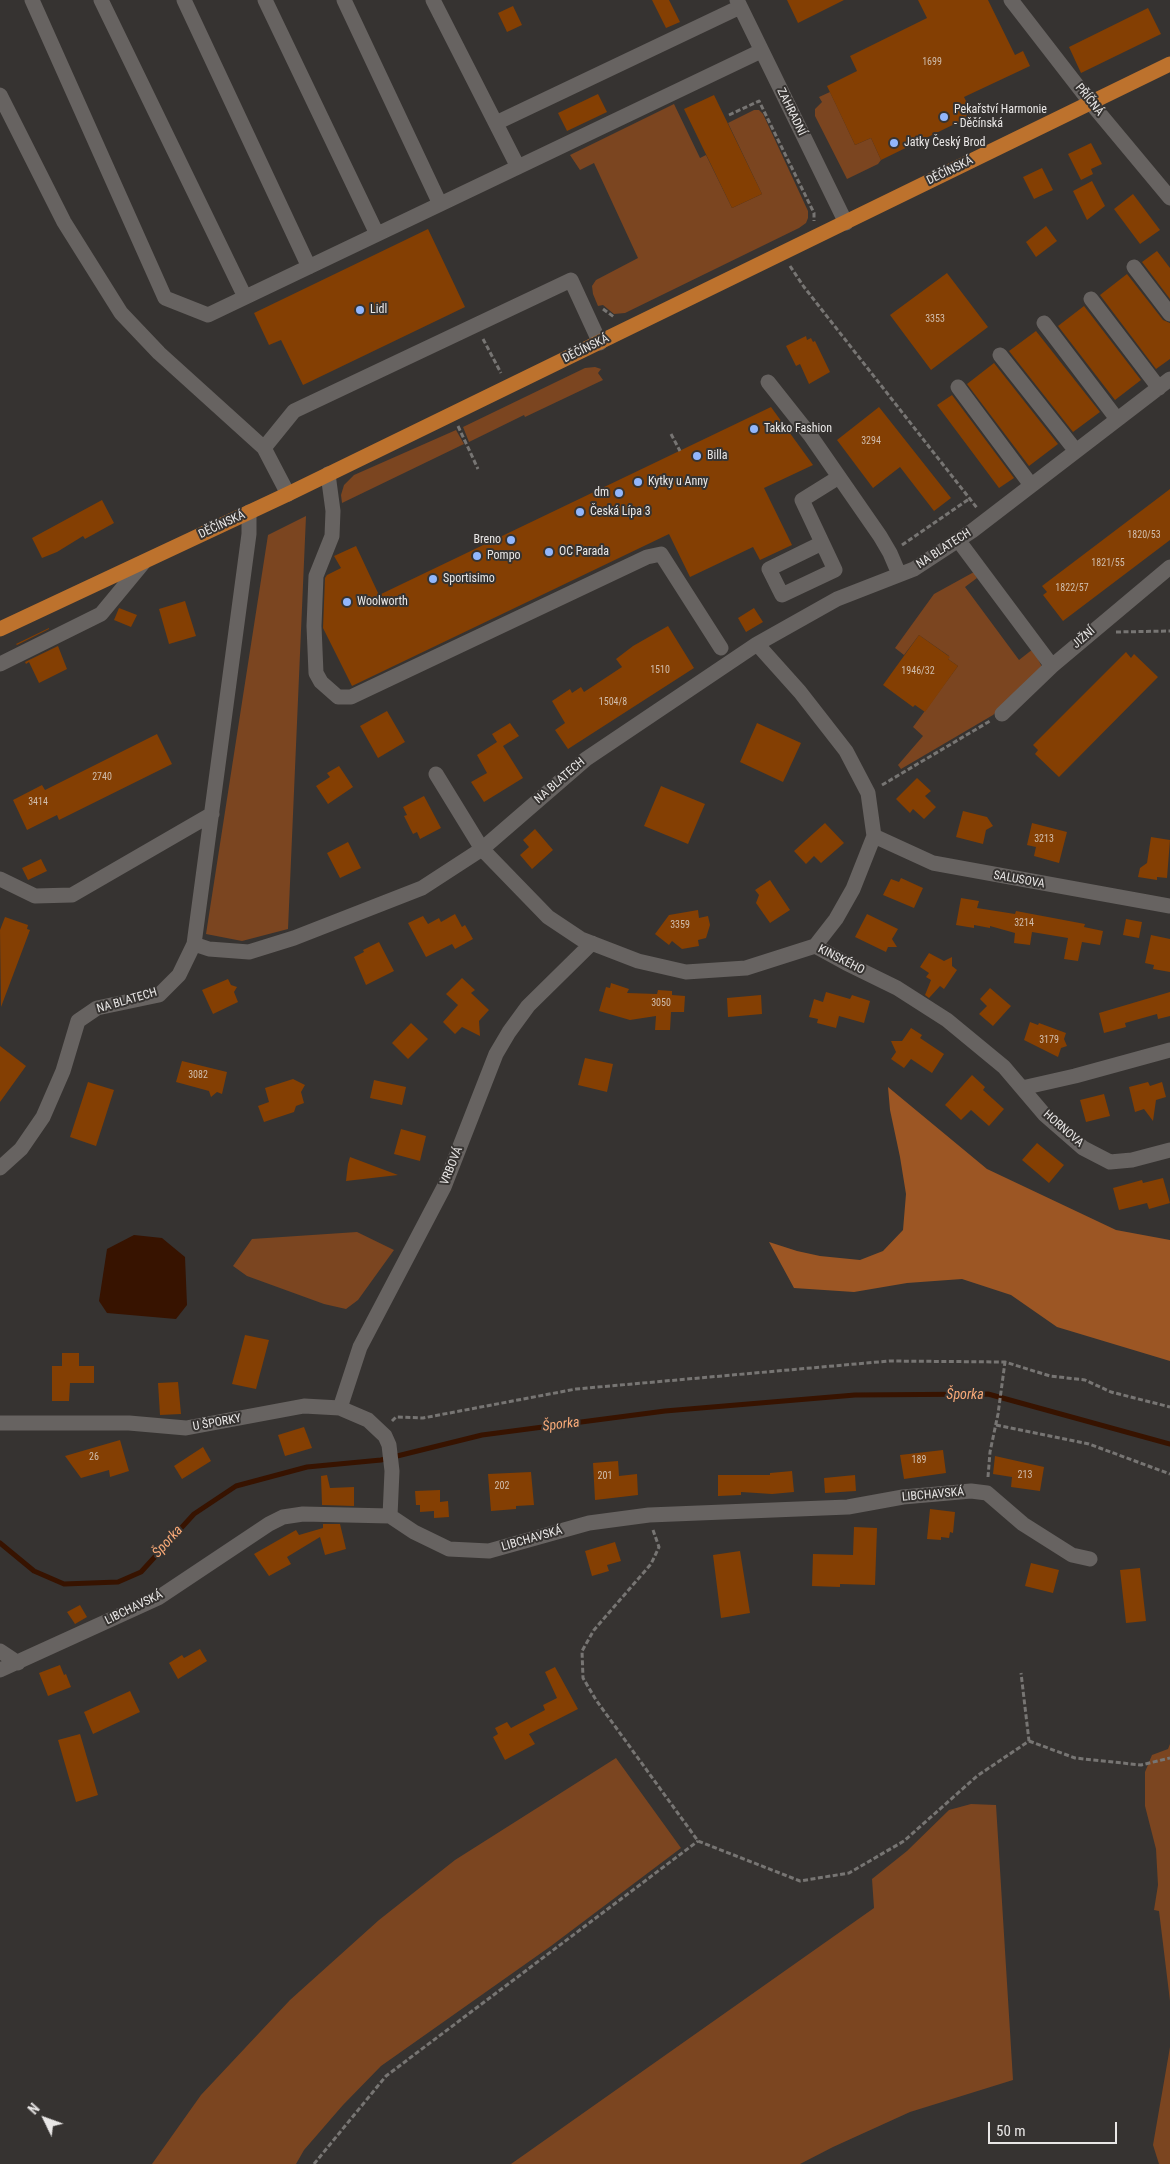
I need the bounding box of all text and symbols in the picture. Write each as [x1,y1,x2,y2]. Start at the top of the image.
house number: 1699 [922,56,942,68]
street label: PŘÍČNÁ [1072,81,1106,119]
street label: ZAHRADNÍ [773,86,809,138]
place label: Pekařství Harmonie - Děčínská [954,103,1047,131]
marker: Pekařství Harmonie - Děčínská [938,111,950,123]
place label: Jatky Český Brod [904,136,985,150]
marker: Jatky Český Brod [888,137,900,149]
street label: DĚČÍNSKÁ [924,154,976,188]
place label: Lidl [370,303,387,317]
marker: Lidl [354,304,366,316]
house number: 3353 [925,313,945,325]
street label: DĚČÍNSKÁ [560,332,612,366]
place label: Takko Fashion [764,422,832,436]
marker: Takko Fashion [748,423,760,435]
house number: 3294 [861,435,881,447]
place label: Billa [707,449,728,463]
marker: Billa [691,450,703,462]
place label: Kytky u Anny [648,475,708,489]
marker: Kytky u Anny [632,476,644,488]
place label: dm [594,486,609,500]
marker: dm [613,487,625,499]
place label: Česká Lípa 3 [590,505,651,519]
marker: Česká Lípa 3 [574,506,586,518]
street label: DĚČÍNSKÁ [196,508,248,542]
street label: NA BLATECH [914,526,974,572]
house number: 1820/53 [1127,529,1161,541]
place label: Breno [473,533,501,547]
marker: Breno [505,534,517,546]
place label: OC Parada [559,545,609,559]
marker: OC Parada [543,546,555,558]
place label: Pompo [487,549,521,563]
marker: Pompo [471,550,483,562]
house number: 1821/55 [1091,557,1125,569]
place label: Sportisimo [443,572,495,586]
marker: Sportisimo [427,573,439,585]
house number: 1822/57 [1055,582,1089,594]
place label: Woolworth [357,595,408,609]
marker: Woolworth [341,596,353,608]
street label: JIŽNÍ [1070,624,1098,652]
house number: 1510 [650,664,670,676]
house number: 1946/32 [901,665,935,677]
house number: 1504/8 [599,696,627,708]
street label: NA BLATECH [532,755,588,807]
house number: 2740 [92,771,112,783]
house number: 3414 [28,796,48,808]
house number: 3213 [1034,833,1054,845]
street label: SALUSOVA [992,868,1046,892]
house number: 3214 [1014,917,1034,929]
house number: 3359 [670,919,690,931]
street label: KINSKÉHO [815,942,867,978]
street label: NA BLATECH [95,986,159,1016]
house number: 3050 [651,997,671,1009]
house number: 3179 [1039,1034,1059,1046]
house number: 3082 [188,1069,208,1081]
street label: HORNOVA [1040,1108,1086,1150]
street label: VRBOVÁ [438,1145,466,1187]
water label: Šporka [946,1387,984,1403]
street label: U ŠPORKY [192,1412,242,1434]
water label: Šporka [541,1414,581,1436]
house number: 26 [89,1451,99,1463]
house number: 189 [912,1454,926,1466]
house number: 213 [1018,1469,1032,1481]
house number: 201 [598,1470,612,1482]
house number: 202 [495,1480,509,1492]
street label: LIBCHAVSKÁ [901,1485,965,1505]
water label: Šporka [149,1523,187,1561]
street label: LIBCHAVSKÁ [500,1523,564,1555]
street label: LIBCHAVSKÁ [103,1588,165,1628]
north arrow [20,2094,70,2144]
text: N [25,2100,43,2118]
scale bar [990,2112,1119,2144]
text: 50 m [996,2122,1026,2140]

